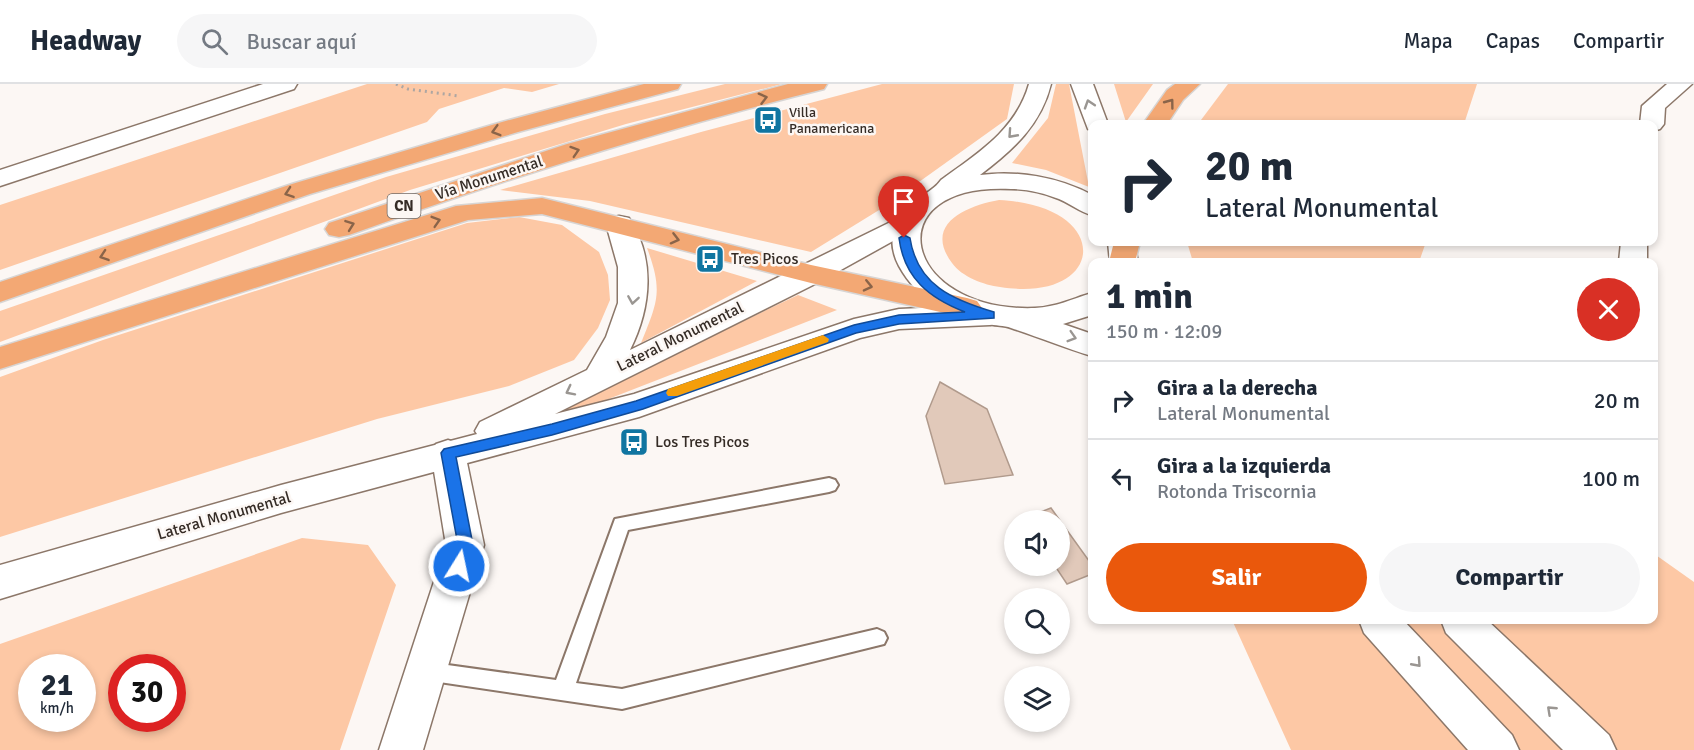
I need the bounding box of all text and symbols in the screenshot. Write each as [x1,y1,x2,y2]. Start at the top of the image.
search box [177,14,597,68]
text: Headway [30,24,141,58]
icon: search [198,25,231,58]
text: Buscar aquí [246,28,356,55]
text: Mapa [1403,28,1453,54]
text: Capas [1486,28,1540,54]
text: Compartir [1573,28,1664,54]
one-way arrow [758,92,768,105]
one-way arrow [1163,98,1174,109]
one-way arrow [1084,99,1096,110]
bus stop icon: Villa Panamericana [752,104,784,136]
place label: Villa Panamericana [789,104,874,137]
one-way arrow [491,124,502,136]
one-way arrow [1008,128,1019,138]
text: 20 m [1205,141,1294,192]
icon: right [1106,144,1184,222]
one-way arrow [569,146,580,158]
street label: Vía Monumental [433,151,546,205]
pin [878,176,929,238]
one-way arrow [284,185,295,198]
icon: arrive [887,185,920,218]
text: Lateral Monumental [1205,192,1438,225]
road number: CN [388,194,420,218]
one-way arrow [431,216,441,228]
one-way arrow [344,220,355,233]
one-way arrow [670,231,680,244]
bus stop icon: Tres Picos [694,243,726,275]
one-way arrow [99,249,110,261]
place label: Tres Picos [731,249,798,269]
text: 1 min [1106,274,1193,319]
button: close [1577,278,1640,341]
one-way arrow [863,279,873,292]
one-way arrow [628,296,640,305]
street label: Lateral Monumental [613,298,747,376]
text: 150 m · 12:09 [1106,319,1222,344]
one-way arrow [1066,330,1077,343]
text: Gira a la derecha [1157,374,1318,401]
one-way arrow [565,384,576,396]
icon: right [1106,384,1139,417]
text: 20 m [1594,387,1640,414]
text: Lateral Monumental [1157,401,1330,426]
bus stop icon: Los Tres Picos [618,426,650,458]
place label: Los Tres Picos [655,432,749,452]
text: Gira a la izquierda [1157,452,1331,479]
icon: left [1106,462,1139,495]
text: 100 m [1582,465,1640,492]
text: Rotonda Triscornia [1157,479,1317,504]
street label: Lateral Monumental [155,487,294,545]
map controls [1004,510,1070,732]
button: sound [1004,510,1070,576]
position arrow [427,534,491,598]
button: Salir [1106,543,1367,612]
button: Compartir [1379,543,1640,612]
button: search [1004,588,1070,654]
speed limit sign: 30 [108,654,186,732]
one-way arrow [1410,656,1421,667]
button: layers [1004,666,1070,732]
text: 21 [41,667,73,704]
text: km/h [40,699,74,717]
one-way arrow [1547,706,1558,717]

